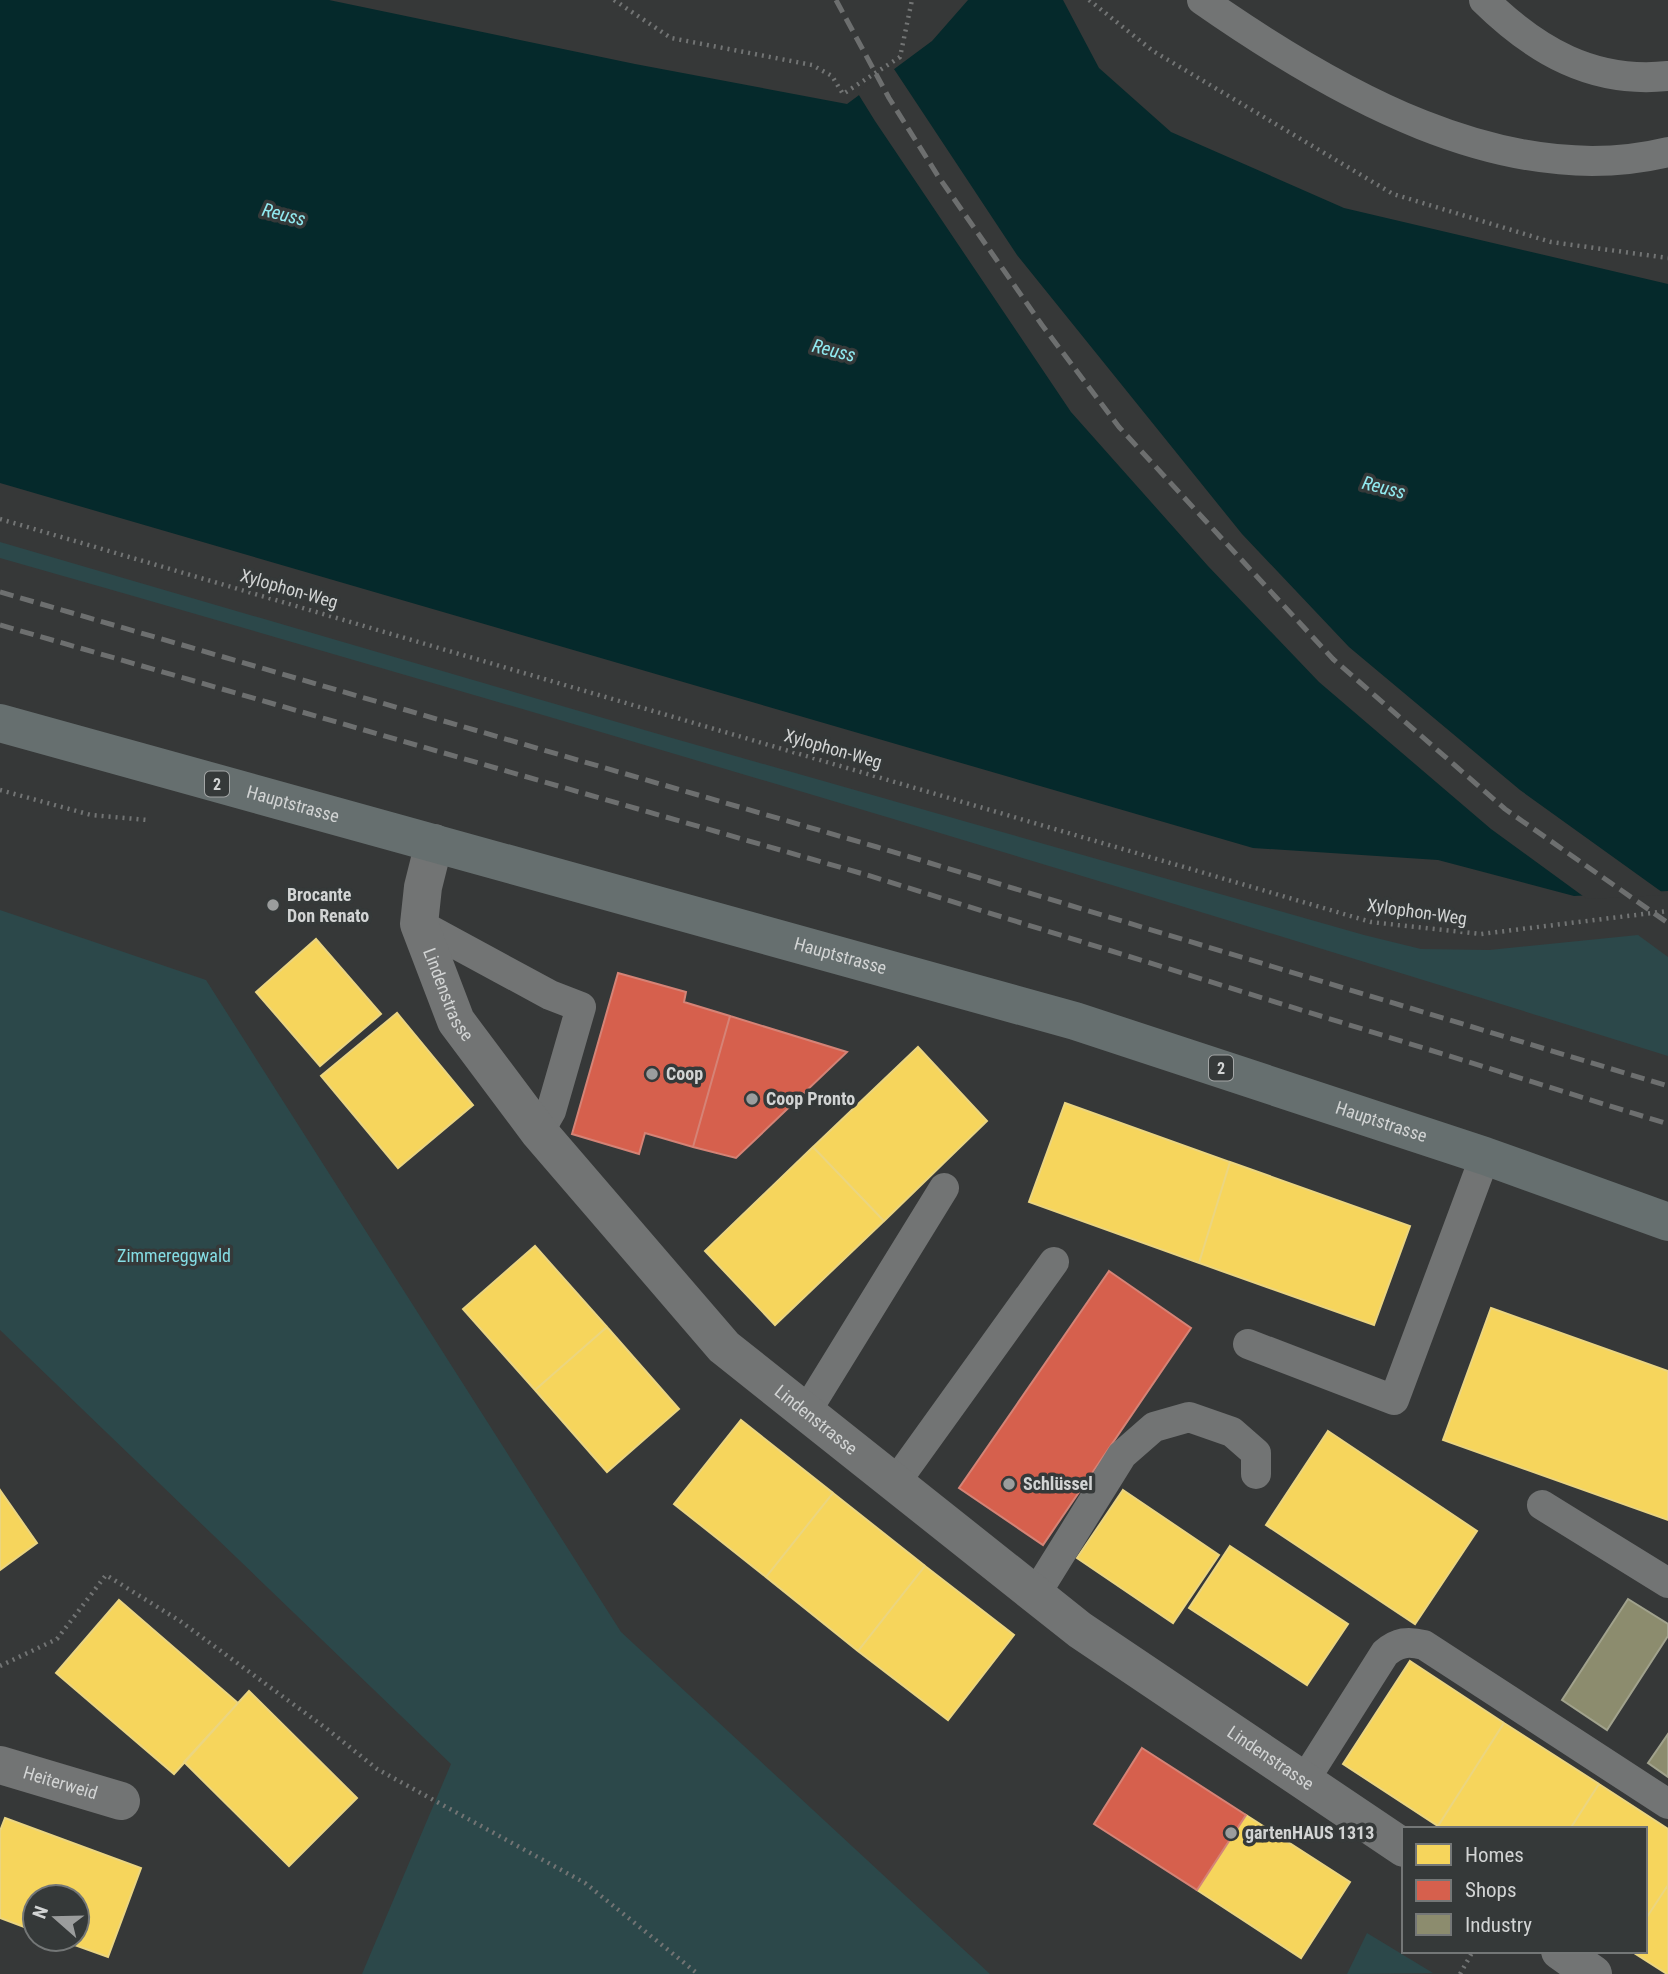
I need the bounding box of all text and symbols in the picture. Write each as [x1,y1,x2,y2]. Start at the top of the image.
water label: Reuss [260,198,308,231]
water label: Reuss [810,334,858,367]
water label: Reuss [1360,471,1408,504]
street label: Xylophon-Weg [238,565,341,613]
street label: Xylophon-Weg [782,725,885,773]
road number: 2 [205,772,229,796]
street label: Hauptstrasse [245,781,342,827]
place label: Brocante Don Renato [287,884,369,926]
street label: Xylophon-Weg [1366,894,1468,929]
marker: Brocante Don Renato [265,897,281,913]
street label: Hauptstrasse [792,933,889,978]
street label: Lindenstrasse [419,945,478,1045]
road number: 2 [1209,1056,1233,1080]
place label: Coop [666,1063,703,1084]
marker: Coop [644,1066,660,1082]
place label: Coop Pronto [766,1088,855,1109]
marker: Coop Pronto [744,1091,760,1107]
street label: Hauptstrasse [1333,1097,1430,1146]
park label: Zimmereggwald [117,1245,231,1266]
street label: Lindenstrasse [771,1380,862,1459]
place label: Schlüssel [1023,1473,1093,1494]
marker: Schlüssel [1001,1476,1017,1492]
street label: Lindenstrasse [1224,1721,1318,1794]
street label: Heiterweid [21,1762,100,1803]
place label: gartenHAUS 1313 [1245,1822,1374,1843]
marker: gartenHAUS 1313 [1223,1825,1239,1841]
legend [1402,1827,1647,1953]
text: Homes [1465,1843,1524,1867]
text: Shops [1465,1878,1517,1902]
north arrow [21,1883,91,1953]
text: N [28,1903,53,1922]
text: Industry [1465,1913,1532,1937]

